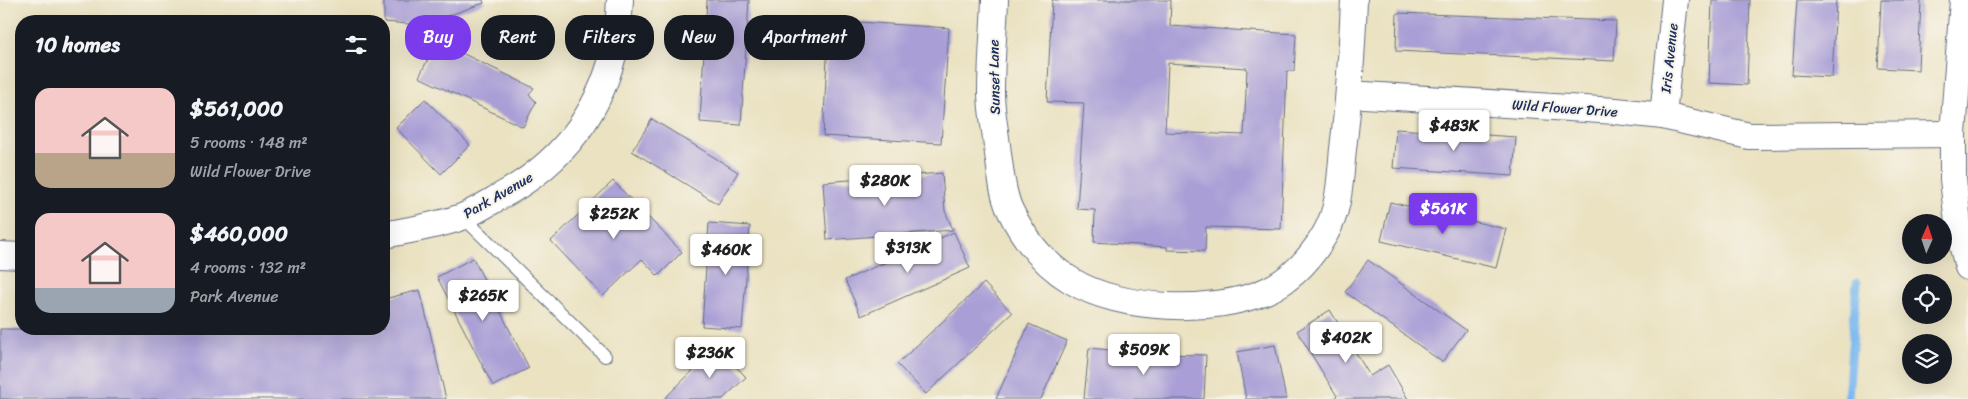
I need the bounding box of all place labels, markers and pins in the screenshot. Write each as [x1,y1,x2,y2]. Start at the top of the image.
pin: $483K [1419,110,1489,152]
pin: $280K [850,164,920,207]
pin: $561K [1408,192,1478,235]
pin: $252K [579,198,649,240]
pin: $313K [873,232,943,274]
pin: $460K [691,234,761,276]
pin: $265K [448,280,518,322]
pin: $402K [1311,322,1381,364]
pin: $509K [1109,334,1179,376]
pin: $236K [675,336,745,379]

